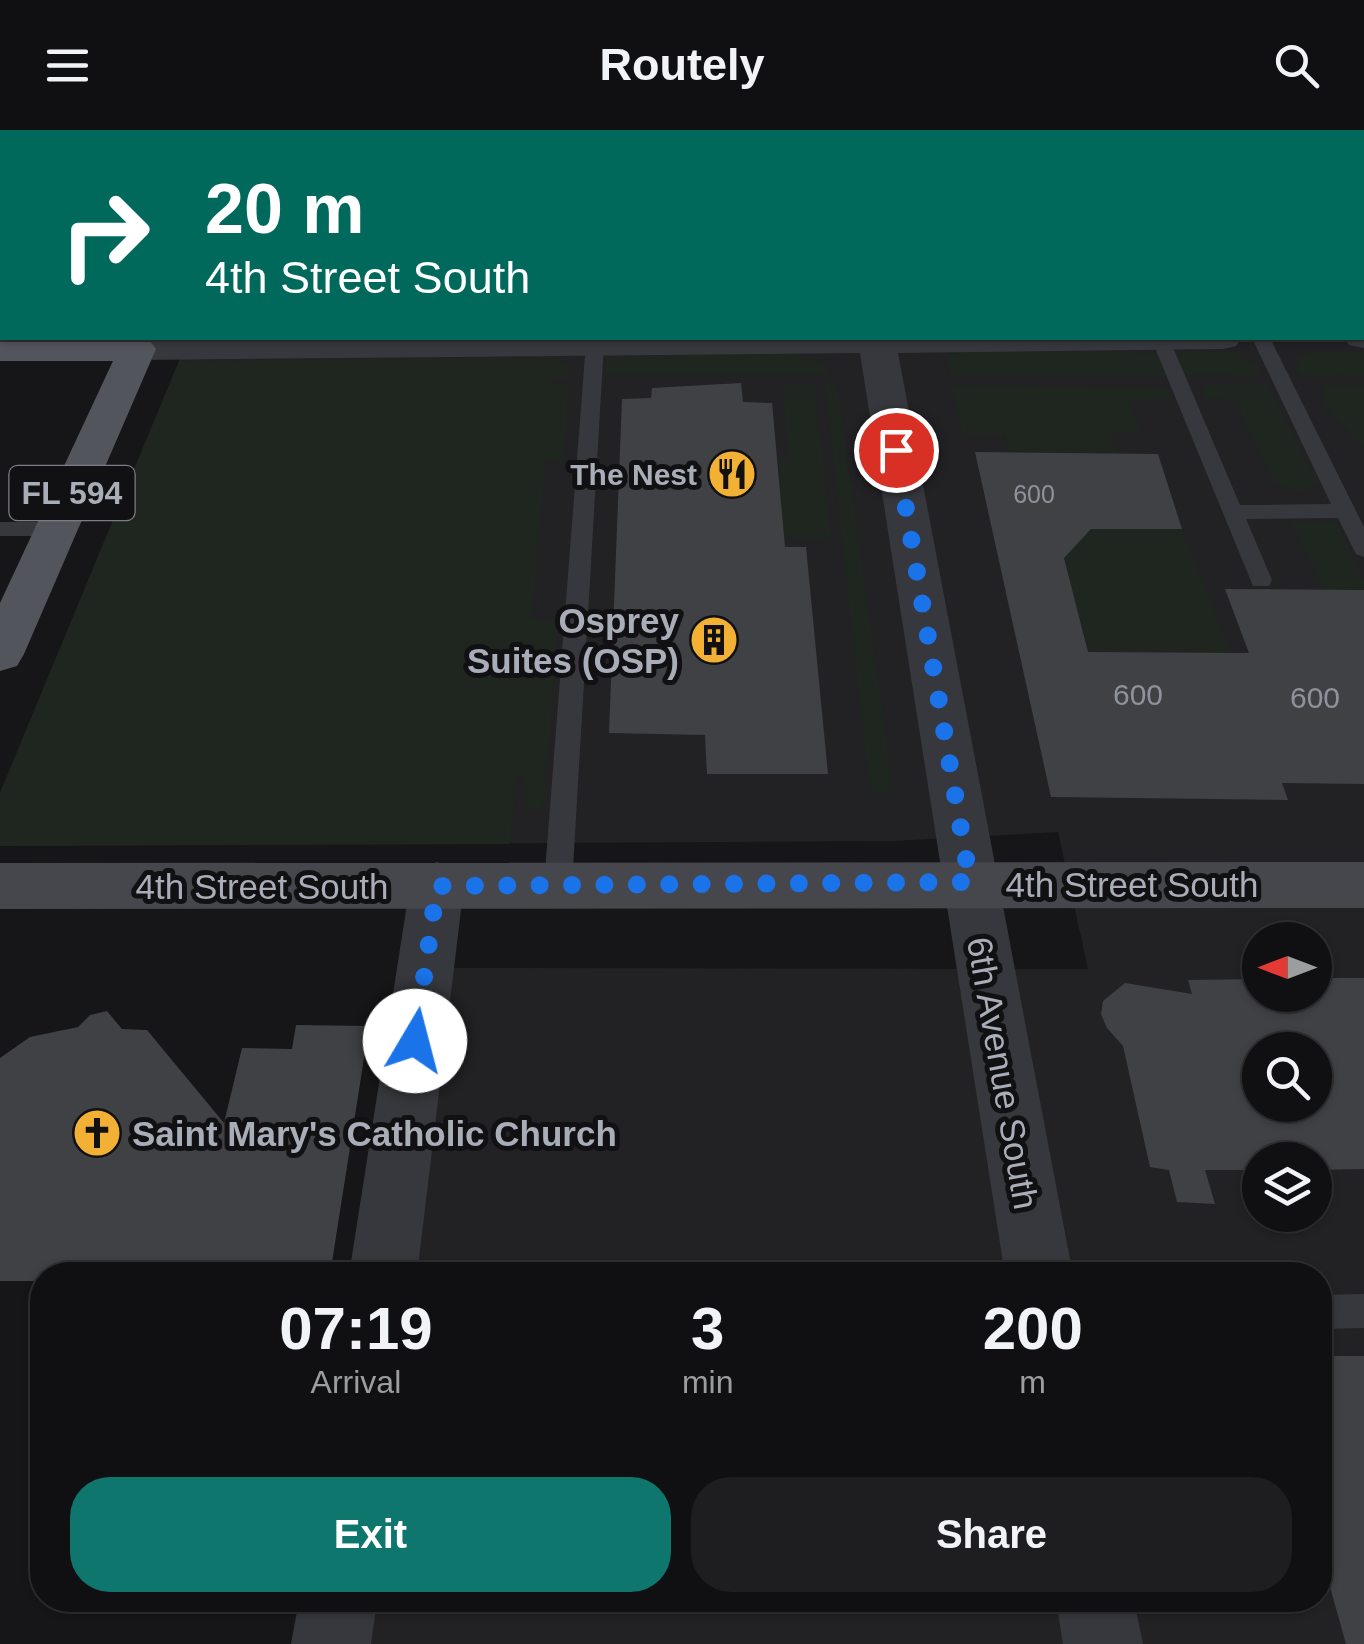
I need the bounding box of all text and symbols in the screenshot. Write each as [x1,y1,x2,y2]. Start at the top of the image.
icon: menu [40,38,95,93]
icon: search [1269,38,1324,93]
text: Routely [599,39,765,90]
icon: right [40,170,170,300]
text: 20 m [205,170,365,248]
text: 4th Street South [205,252,530,303]
pin [854,408,939,493]
icon: arrive [869,423,924,478]
restaurant icon: The Nest [706,448,758,500]
place label: The Nest [570,458,697,491]
road number: FL 594 [10,466,134,520]
house number: 600 [1013,480,1055,508]
place label: Osprey Suites (OSP) [467,601,680,680]
building icon: Osprey Suites (OSP) [688,614,740,666]
house number: 600 [1113,678,1163,711]
house number: 600 [1290,681,1340,714]
street label: 4th Street South [1006,865,1258,904]
street label: 4th Street South [136,867,388,906]
north arrow [1242,922,1332,1012]
map controls [1242,922,1332,1232]
street label: 6th Avenue South [960,934,1046,1212]
position arrow [363,989,467,1093]
button: search [1242,1032,1332,1122]
church icon: Saint Mary's Catholic Church [71,1107,123,1159]
place label: Saint Mary's Catholic Church [132,1114,617,1153]
button: layers [1242,1142,1332,1232]
text: 07:19 [279,1295,433,1362]
text: 3 [691,1295,724,1362]
text: 200 [983,1295,1083,1362]
text: Arrival [311,1364,401,1400]
text: min [682,1364,733,1400]
text: m [1019,1364,1046,1400]
button: Exit [70,1477,671,1592]
button: Share [691,1477,1292,1592]

